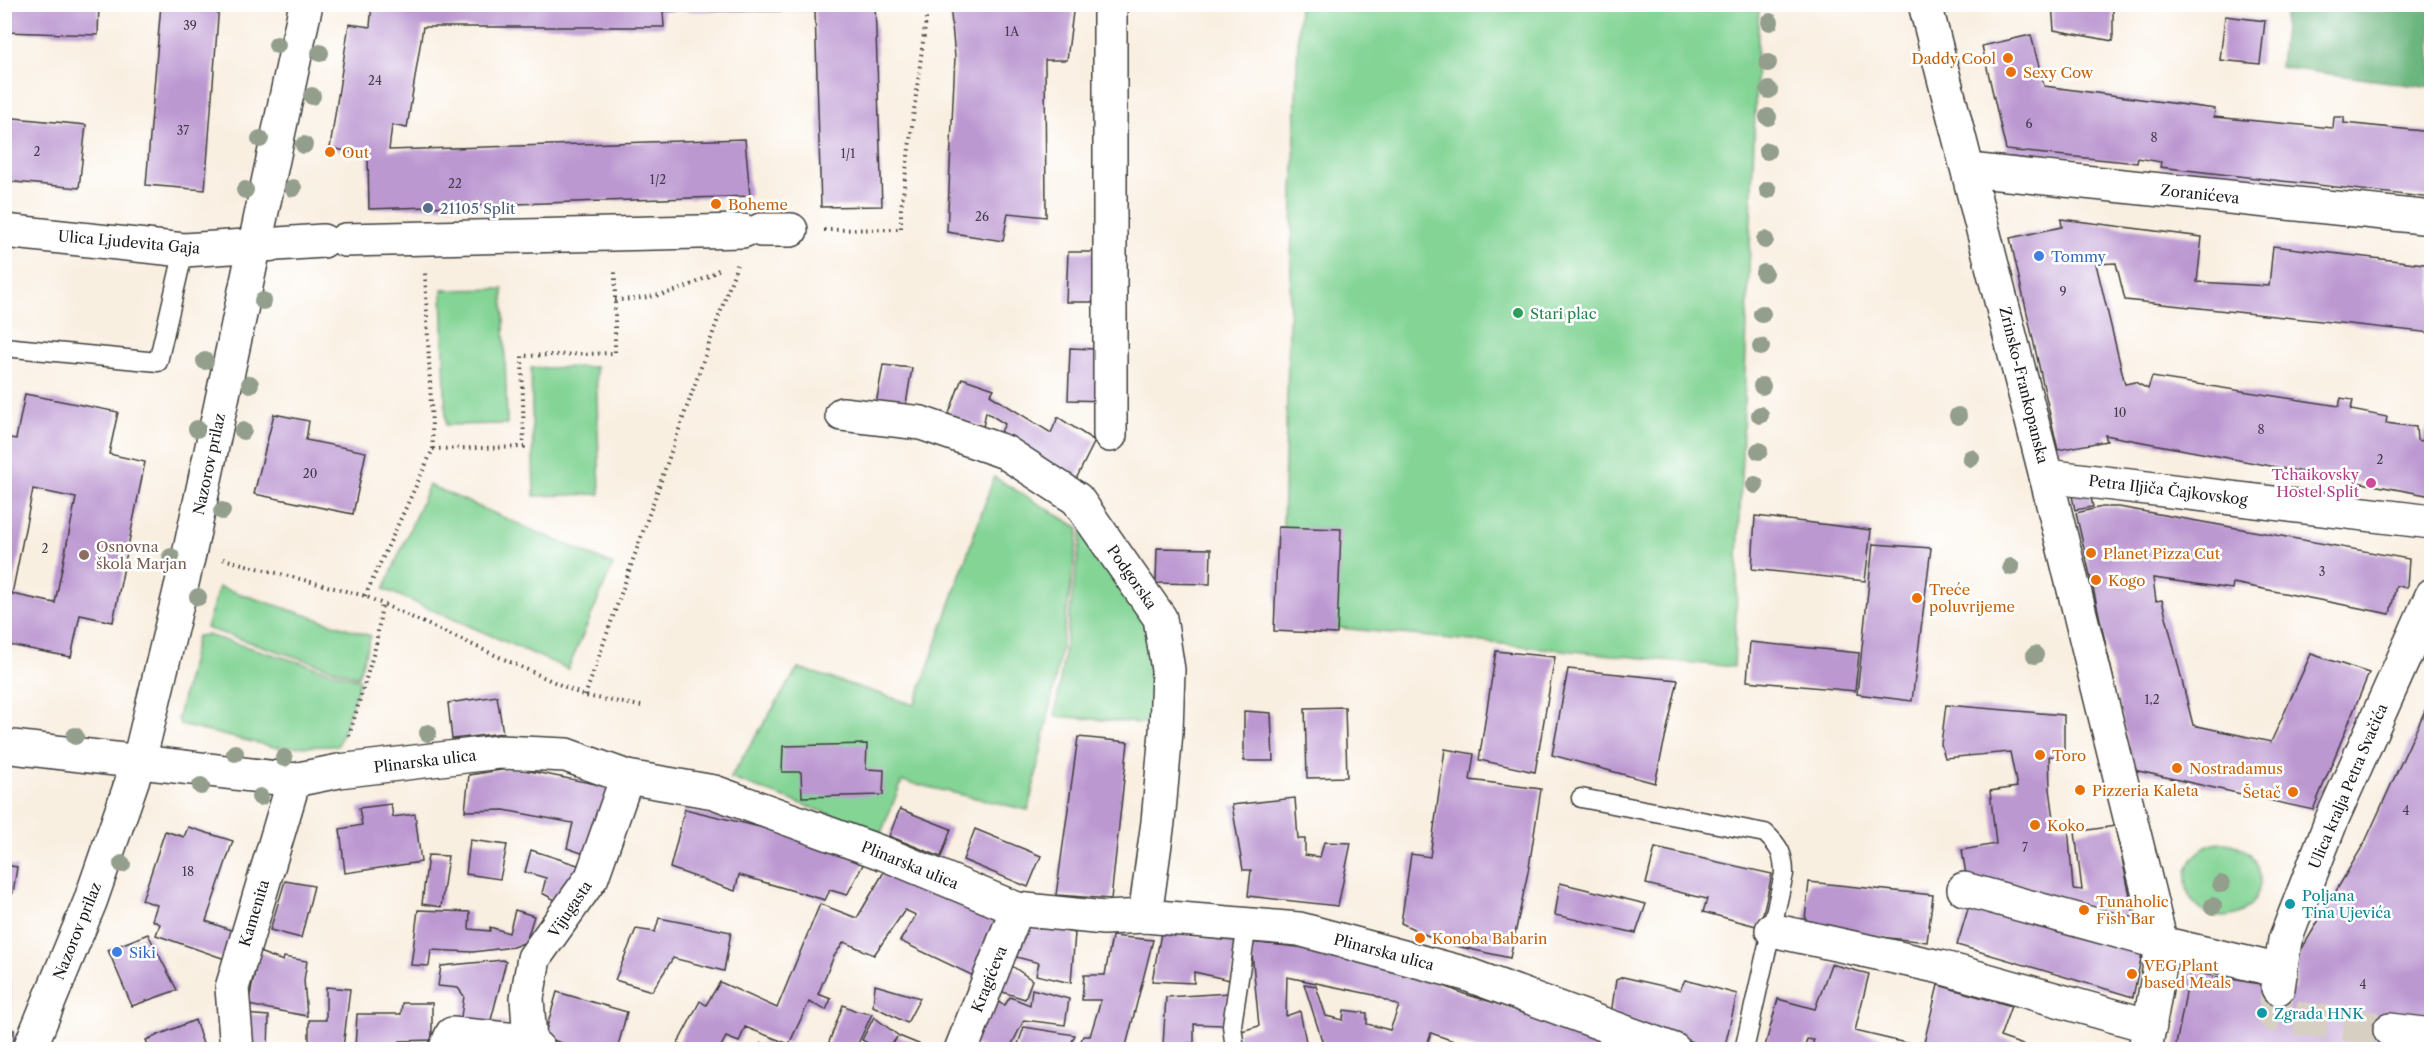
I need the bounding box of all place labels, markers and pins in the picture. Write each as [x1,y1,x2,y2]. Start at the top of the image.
place label: Daddy Cool [1912,49,1997,68]
marker: Daddy Cool [2001,51,2015,65]
place label: Sexy Cow [2023,63,2094,82]
marker: Sexy Cow [2004,65,2018,79]
place label: Out [342,143,370,162]
marker: Out [323,145,337,159]
place label: Boheme [728,195,788,214]
marker: Boheme [709,197,723,211]
place label: 21105 Split [440,199,516,218]
marker: 21105 Split [421,201,435,215]
place label: Tommy [2051,247,2107,266]
marker: Tommy [2032,249,2046,263]
place label: Stari plac [1530,304,1597,323]
marker: Stari plac [1511,306,1525,320]
place label: Tchaikovsky Hostel Split [2271,465,2360,501]
marker: Tchaikovsky Hostel Split [2364,476,2378,490]
place label: Osnovna škola Marjan [96,537,187,573]
place label: Planet Pizza Cut [2103,544,2221,563]
marker: Planet Pizza Cut [2084,546,2098,560]
marker: Osnovna škola Marjan [77,548,91,562]
place label: Kogo [2108,571,2145,590]
marker: Kogo [2089,573,2103,587]
place label: Treće poluvrijeme [1929,580,2015,616]
marker: Treće poluvrijeme [1910,591,1924,605]
place label: Toro [2052,746,2086,765]
marker: Toro [2033,748,2047,762]
place label: Nostradamus [2189,759,2283,778]
marker: Nostradamus [2170,761,2184,775]
place label: Pizzeria Kaleta [2092,781,2199,800]
marker: Pizzeria Kaleta [2073,783,2087,797]
place label: Šetač [2242,783,2281,802]
marker: Šetač [2286,785,2300,799]
place label: Koko [2047,816,2085,835]
marker: Koko [2028,818,2042,832]
place label: Poljana Tina Ujevića [2302,886,2391,922]
place label: Tunaholic Fish Bar [2096,892,2169,928]
marker: Poljana Tina Ujevića [2283,897,2297,911]
marker: Tunaholic Fish Bar [2077,903,2091,917]
place label: Konoba Babarin [1432,929,1548,948]
marker: Konoba Babarin [1413,931,1427,945]
place label: Siki [129,943,156,962]
marker: Siki [110,945,124,959]
place label: VEG Plant based Meals [2143,956,2231,992]
marker: VEG Plant based Meals [2125,967,2139,981]
place label: Zgrada HNK [2274,1004,2365,1023]
marker: Zgrada HNK [2255,1006,2269,1020]

